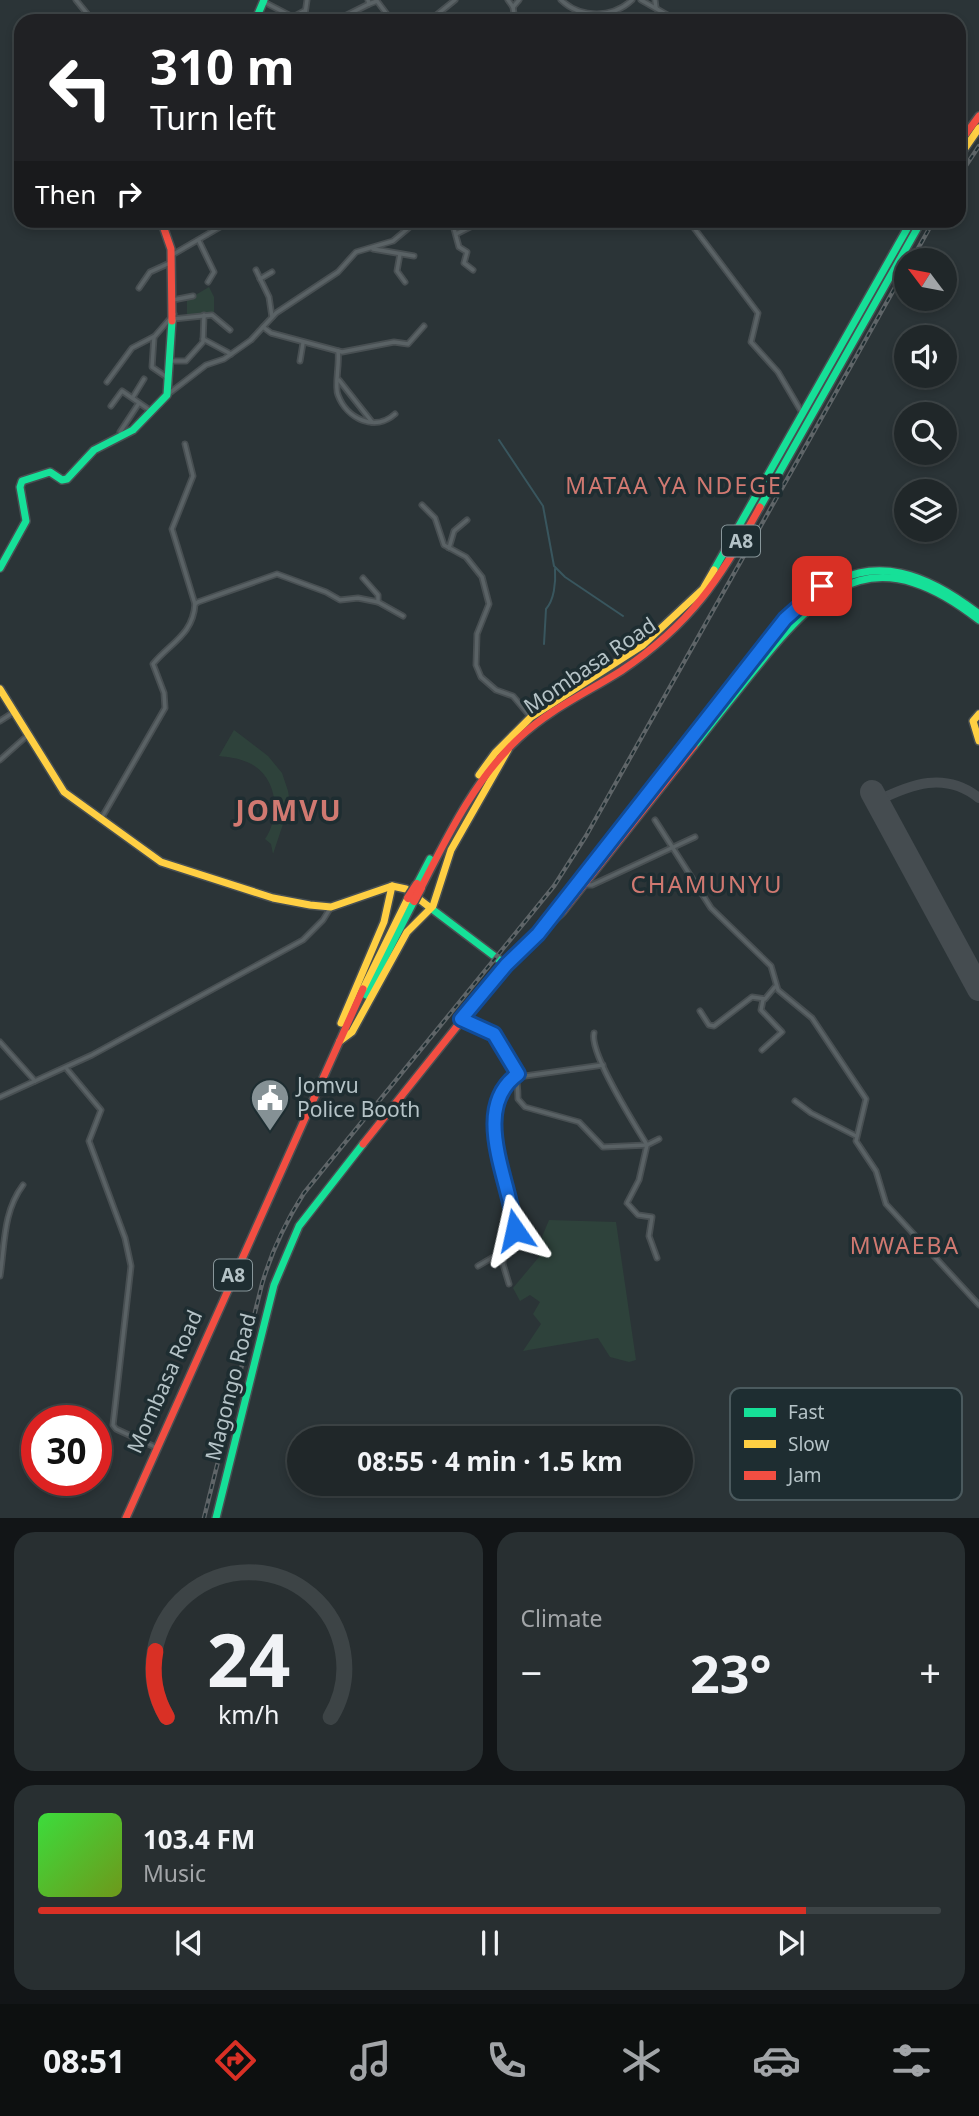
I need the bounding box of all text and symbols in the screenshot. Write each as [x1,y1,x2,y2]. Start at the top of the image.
text: 310 m [150,33,295,99]
icon: left [35,42,126,133]
text: Turn left [150,96,276,139]
icon: right [110,175,148,213]
text: Then [35,176,96,212]
north arrow [894,248,957,312]
map controls [894,248,957,542]
button: sound [894,325,957,388]
button: search [894,402,957,465]
district label: MATAA YA NDEGE [565,469,783,501]
button: layers [894,479,957,542]
road number: A8 [722,526,760,556]
pin [792,556,852,616]
icon: arrive [803,567,841,605]
street label: Mombasa Road [518,611,661,720]
district label: JOMVU [232,791,343,829]
district label: CHAMUNYU [631,867,783,900]
place label: Jomvu Police Booth [295,1071,420,1123]
public building icon: Jomvu Police Booth [249,1077,291,1132]
position arrow [478,1193,552,1267]
district label: MWAEBA [850,1229,960,1261]
road number: A8 [214,1260,252,1290]
street label: Mombasa Road [120,1306,208,1458]
street label: Magongo Road [198,1310,262,1463]
legend [730,1388,962,1500]
text: Fast [788,1399,825,1425]
speed limit sign: 30 [21,1405,112,1496]
text: Slow [788,1431,829,1457]
text: 08:55 · 4 min · 1.5 km [357,1443,623,1479]
text: Jam [786,1462,822,1488]
text: Climate [521,1602,603,1634]
text: 24 [207,1610,290,1709]
text: 23° [690,1637,772,1708]
text: − [521,1646,542,1698]
text: + [919,1646,941,1698]
text: km/h [217,1697,279,1731]
text: 103.4 FM [143,1821,255,1857]
text: Music [143,1857,206,1889]
icon: previous [170,1924,208,1962]
icon: pause [471,1924,509,1962]
icon: next [772,1924,810,1962]
icon: directions [211,2036,260,2085]
icon: music [346,2036,395,2085]
icon: phone [482,2036,531,2085]
icon: climate [617,2036,666,2085]
icon: car [752,2036,801,2085]
icon: filters [887,2036,936,2085]
text: 08:51 [43,2039,125,2082]

